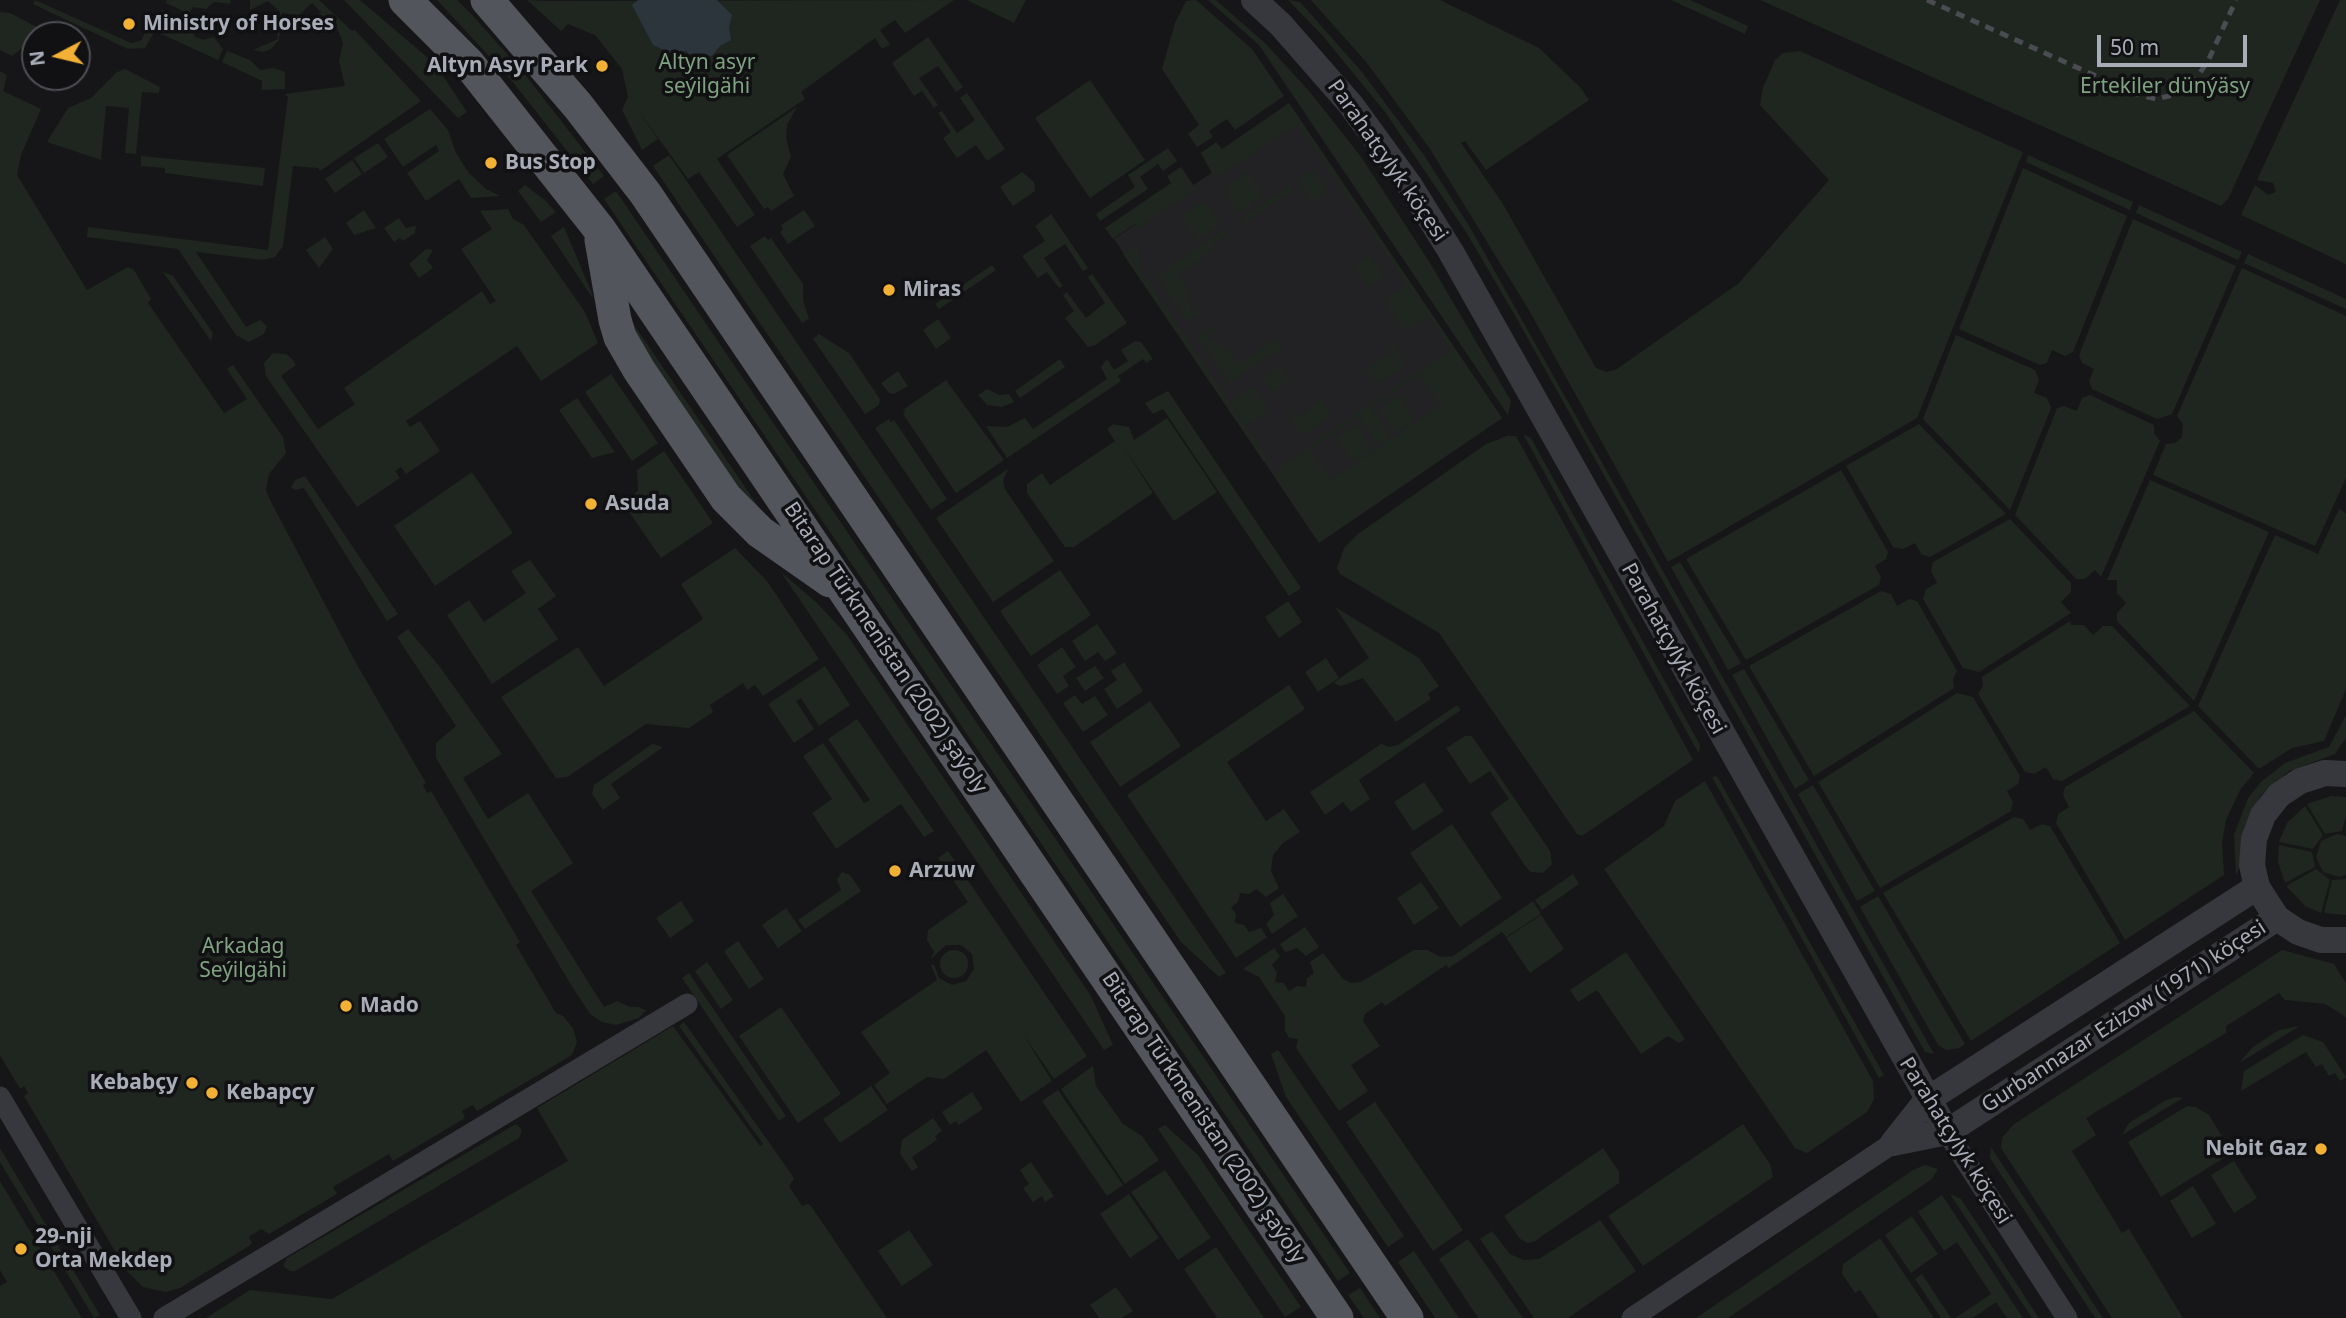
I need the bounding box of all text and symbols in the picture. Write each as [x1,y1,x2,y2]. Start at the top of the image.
place label: Ministry of Horses [143,11,334,37]
marker: Ministry of Horses [121,16,137,32]
north arrow [21,21,91,91]
scale bar [2101,21,2252,65]
text: 50 m [2110,33,2159,61]
text: N [23,49,51,68]
park label: Altyn asyr seýilgähi [659,50,755,100]
place label: Altyn Asyr Park [427,53,588,79]
marker: Altyn Asyr Park [594,58,610,74]
park label: Ertekiler dünýäsy [2080,74,2250,100]
street label: Parahatçylyk köçesi [1322,75,1452,247]
place label: Bus Stop [505,150,596,176]
marker: Bus Stop [483,155,499,171]
place label: Miras [903,277,961,303]
marker: Miras [881,282,897,298]
place label: Asuda [605,491,670,517]
marker: Asuda [583,496,599,512]
street label: Bitarap Türkmenistan (2002) şaýoly [778,498,992,798]
street label: Parahatçylyk köçesi [1615,559,1731,739]
place label: Arzuw [909,858,975,884]
marker: Arzuw [887,863,903,879]
street label: Gurbannazar Ezizow (1971) köçesi [1977,916,2271,1118]
park label: Arkadag Seýilgähi [199,934,287,984]
street label: Bitarap Türkmenistan (2002) şaýoly [1096,968,1310,1268]
place label: Mado [360,993,419,1019]
marker: Mado [338,998,354,1014]
street label: Parahatçylyk köçesi [1894,1053,2016,1229]
place label: Kebabçy [90,1070,178,1096]
marker: Kebabçy [184,1075,200,1091]
place label: Kebapcy [226,1080,314,1106]
marker: Kebapcy [204,1085,220,1101]
place label: Nebit Gaz [2205,1136,2307,1162]
marker: Nebit Gaz [2313,1141,2329,1157]
place label: 29-nji Orta Mekdep [35,1224,173,1274]
marker: 29-nji Orta Mekdep [13,1241,29,1257]

